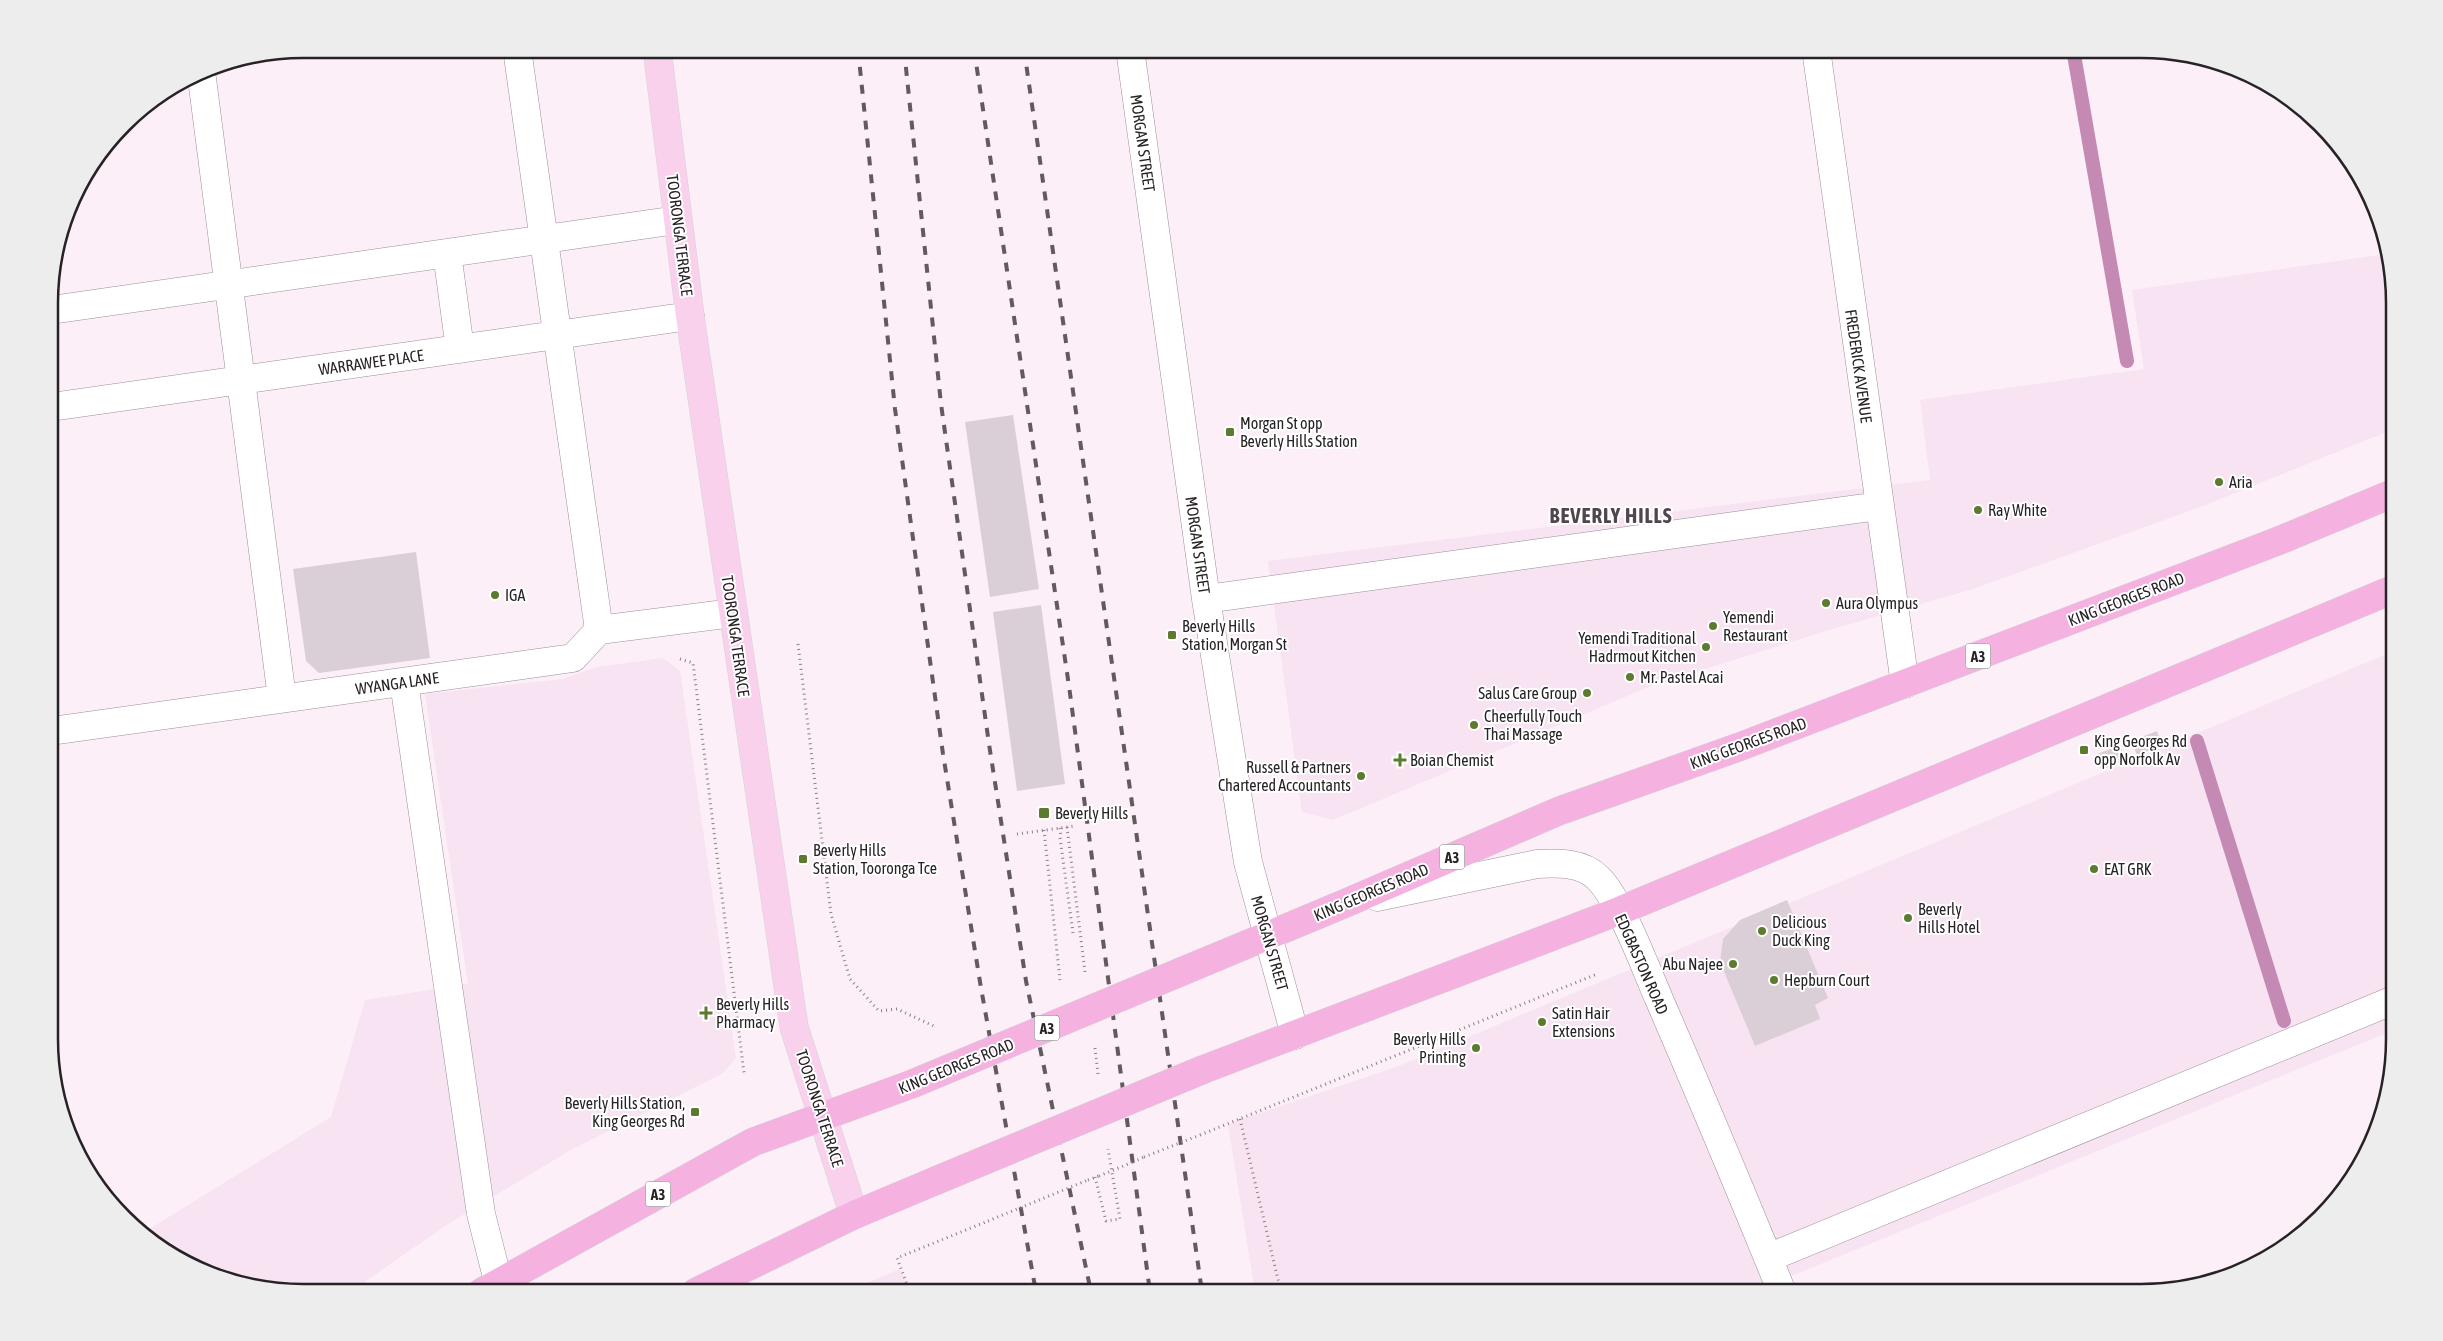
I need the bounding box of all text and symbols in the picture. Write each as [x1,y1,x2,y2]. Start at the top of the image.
street label: MORGAN STREET [1127,93,1159,193]
street label: TOORONGA TERRACE [664,173,696,297]
street label: FREDERICK AVENUE [1842,308,1876,424]
street label: WARRAWEE PLACE [317,346,425,378]
place label: Morgan St opp Beverly Hills Station [1240,414,1358,451]
marker: Morgan St opp Beverly Hills Station [1224,426,1236,438]
place label: Aria [2229,473,2253,491]
marker: Aria [2213,476,2225,488]
street label: MORGAN STREET [1182,495,1214,595]
place label: Ray White [1988,501,2047,520]
district label: BEVERLY HILLS [1549,503,1673,527]
marker: Ray White [1972,504,1984,516]
street label: KING GEORGES ROAD [2065,569,2187,629]
street label: TOORONGA TERRACE [719,574,753,698]
place label: IGA [505,586,526,604]
marker: IGA [489,589,501,601]
place label: Aura Olympus [1836,594,1918,613]
marker: Aura Olympus [1820,597,1832,609]
place label: Yemendi Restaurant [1723,608,1788,644]
place label: Beverly Hills Station, Morgan St [1182,617,1288,654]
marker: Yemendi Restaurant [1707,620,1719,632]
marker: Beverly Hills Station, Morgan St [1166,629,1178,641]
place label: Yemendi Traditional Hadrmout Kitchen [1578,629,1697,665]
marker: Yemendi Traditional Hadrmout Kitchen [1700,641,1712,653]
road number: A3 [1966,644,1990,668]
street label: WYANGA LANE [354,668,440,698]
place label: Mr. Pastel Acai [1640,668,1723,686]
marker: Mr. Pastel Acai [1624,671,1636,683]
place label: Salus Care Group [1478,684,1577,703]
marker: Salus Care Group [1581,687,1593,699]
place label: Cheerfully Touch Thai Massage [1484,707,1582,744]
street label: KING GEORGES ROAD [1687,714,1809,772]
marker: Cheerfully Touch Thai Massage [1468,719,1480,731]
place label: King Georges Rd opp Norfolk Av [2094,732,2187,769]
marker: King Georges Rd opp Norfolk Av [2078,744,2090,756]
place label: Boian Chemist [1410,751,1494,769]
marker: Boian Chemist [1394,754,1406,766]
place label: Russell & Partners Chartered Accountants [1218,758,1351,794]
marker: Russell & Partners Chartered Accountants [1355,770,1367,782]
place label: Beverly Hills [1055,804,1128,823]
marker: Beverly Hills [1037,806,1051,820]
place label: Beverly Hills Station, Tooronga Tce [813,841,937,878]
road number: A3 [1440,844,1464,870]
marker: Beverly Hills Station, Tooronga Tce [797,853,809,865]
street label: KING GEORGES ROAD [1311,860,1431,924]
place label: EAT GRK [2104,860,2152,878]
marker: EAT GRK [2088,863,2100,875]
street label: MORGAN STREET [1248,893,1292,993]
place label: Beverly Hills Hotel [1918,900,1981,936]
street label: EDGBASTON ROAD [1612,911,1672,1017]
marker: Beverly Hills Hotel [1902,912,1914,924]
place label: Delicious Duck King [1772,913,1830,950]
marker: Delicious Duck King [1756,925,1768,937]
place label: Abu Najee [1663,955,1723,974]
marker: Abu Najee [1727,958,1739,970]
place label: Hepburn Court [1784,971,1870,990]
marker: Hepburn Court [1768,974,1780,986]
place label: Beverly Hills Pharmacy [716,995,789,1032]
place label: Satin Hair Extensions [1552,1004,1615,1040]
marker: Beverly Hills Pharmacy [700,1007,712,1019]
road number: A3 [1034,1016,1060,1040]
marker: Satin Hair Extensions [1536,1016,1548,1028]
place label: Beverly Hills Printing [1393,1030,1466,1067]
street label: KING GEORGES ROAD [896,1035,1016,1097]
marker: Beverly Hills Printing [1470,1042,1482,1054]
street label: TOORONGA TERRACE [793,1047,847,1169]
place label: Beverly Hills Station, King Georges Rd [565,1094,685,1131]
marker: Beverly Hills Station, King Georges Rd [689,1106,701,1118]
road number: A3 [646,1182,670,1206]

